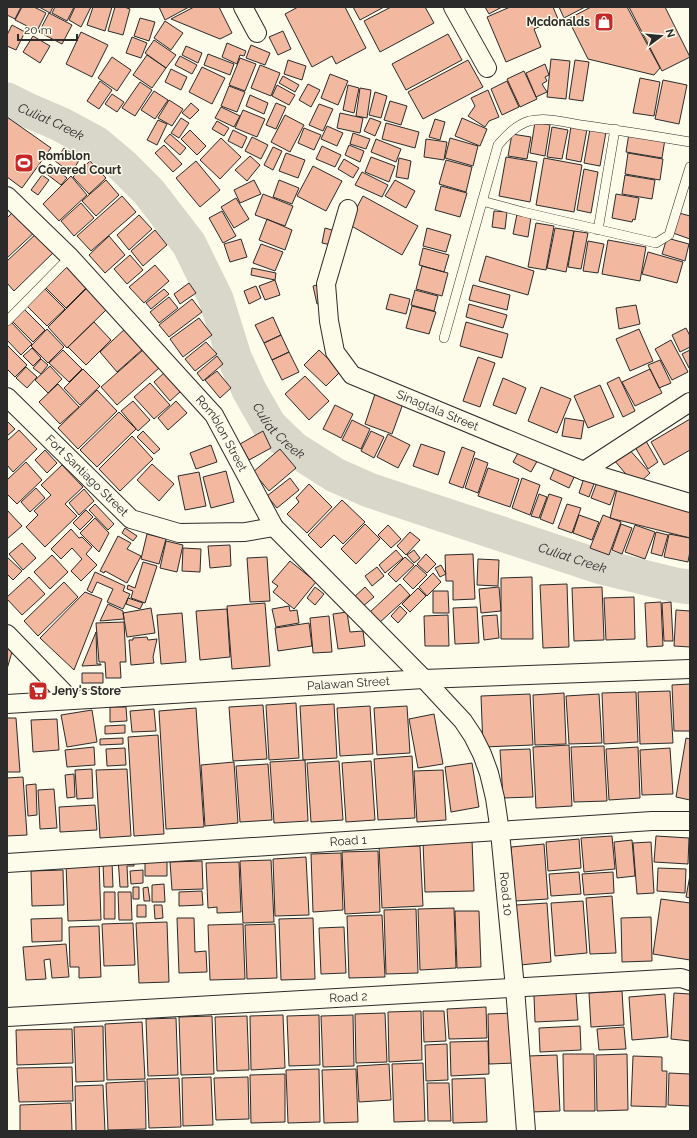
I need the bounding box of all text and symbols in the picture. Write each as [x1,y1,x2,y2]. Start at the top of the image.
shop icon: Mcdonalds [593,11,615,33]
place label: Mcdonalds [526,15,590,29]
scale bar [18,16,77,42]
north arrow [641,16,681,56]
text: 20 m [24,23,52,37]
text: N [663,28,678,39]
water label: Culiat Creek [16,99,87,143]
place label: Romblon Covered Court [38,149,122,177]
sports icon: Romblon Covered Court [13,152,35,174]
street label: Sinagtala Street [394,387,481,434]
street label: Romblon Street [193,393,250,474]
water label: Culiat Creek [250,400,308,462]
street label: Fort Santiago Street [43,432,131,519]
water label: Culiat Creek [536,539,608,575]
street label: Palawan Street [306,674,390,693]
supermarket icon: Jeny's Store [27,680,49,702]
place label: Jeny's Store [52,684,121,698]
street label: Road 1 [329,833,367,849]
street label: Road 10 [497,871,515,917]
street label: Road 2 [329,989,368,1005]

